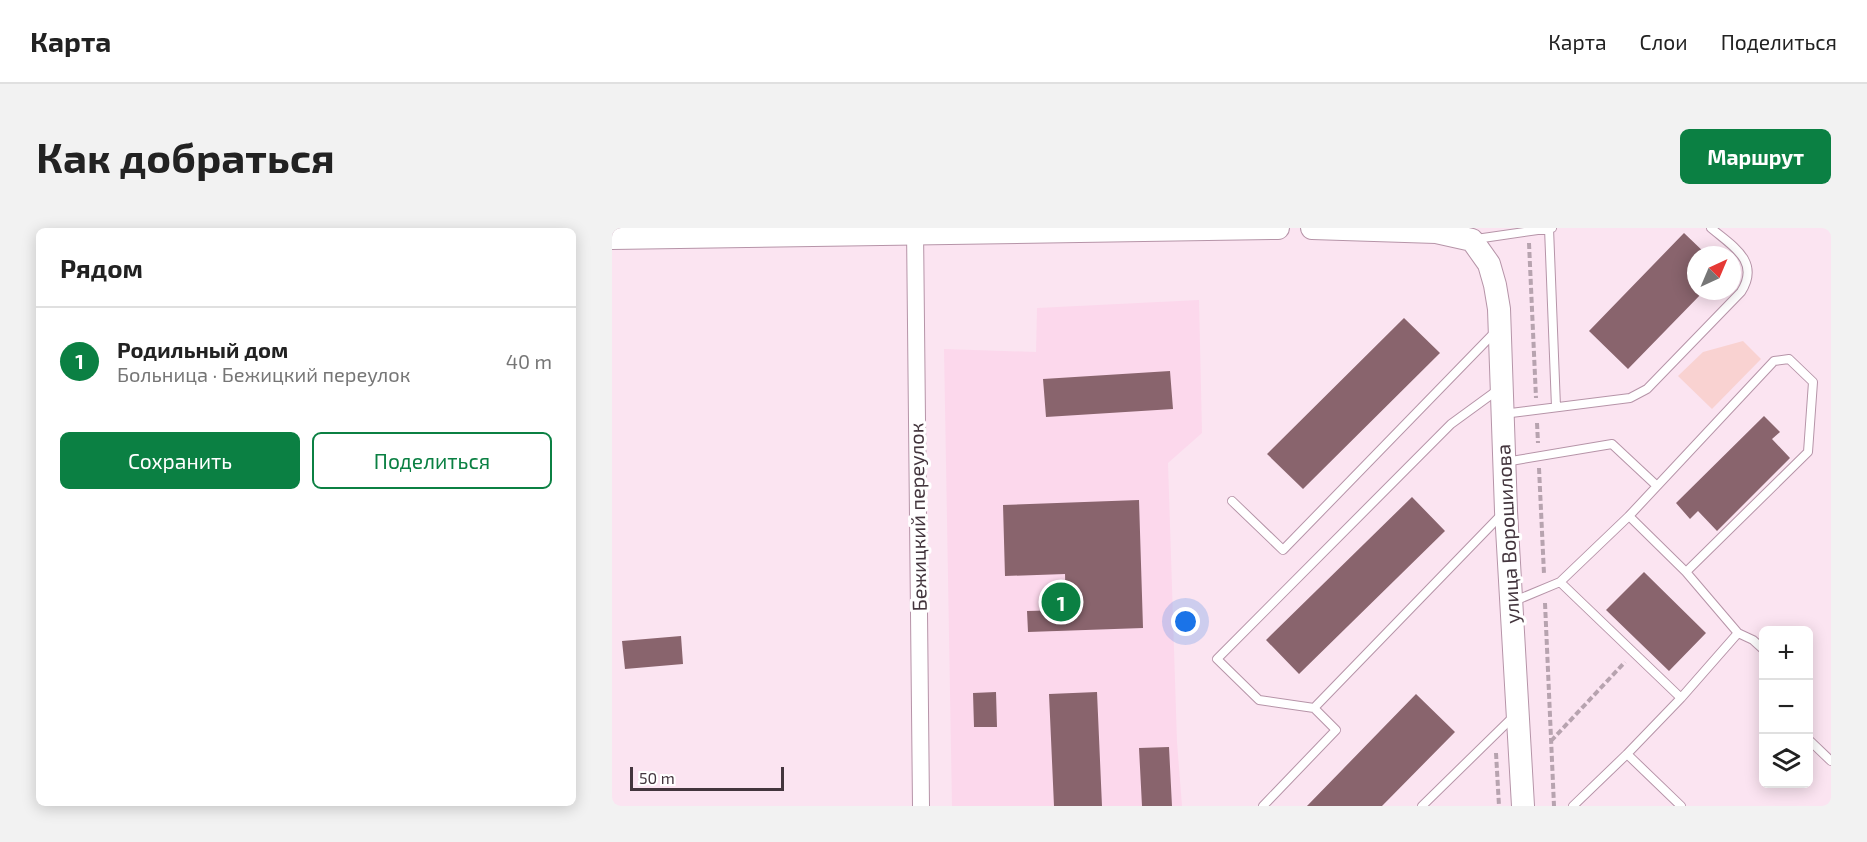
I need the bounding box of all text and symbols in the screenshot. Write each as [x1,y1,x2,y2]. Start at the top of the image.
text: Карта [30,24,111,58]
text: Карта [1548,29,1607,54]
text: Слои [1640,29,1688,54]
text: Поделиться [1721,29,1837,54]
button: Маршрут [1680,129,1831,184]
text: Как добраться [36,131,335,181]
north arrow [1687,246,1741,300]
text: Рядом [60,252,143,283]
text: Родильный дом [117,336,288,362]
text: 1 [75,349,84,373]
text: 40 m [506,349,552,373]
text: Больница · Бежицкий переулок [117,362,410,386]
street label: Бежицкий переулок [903,422,932,612]
button: Сохранить [60,432,300,489]
button: Поделиться [312,432,552,489]
street label: улица Ворошилова [1490,444,1525,624]
pin: 1 [1042,580,1080,625]
your location [1171,607,1200,636]
map controls [1759,626,1813,788]
button: + [1759,626,1813,680]
button: − [1759,680,1813,734]
button: layers [1759,734,1813,788]
scale bar [630,764,784,792]
text: 50 m [639,768,675,787]

